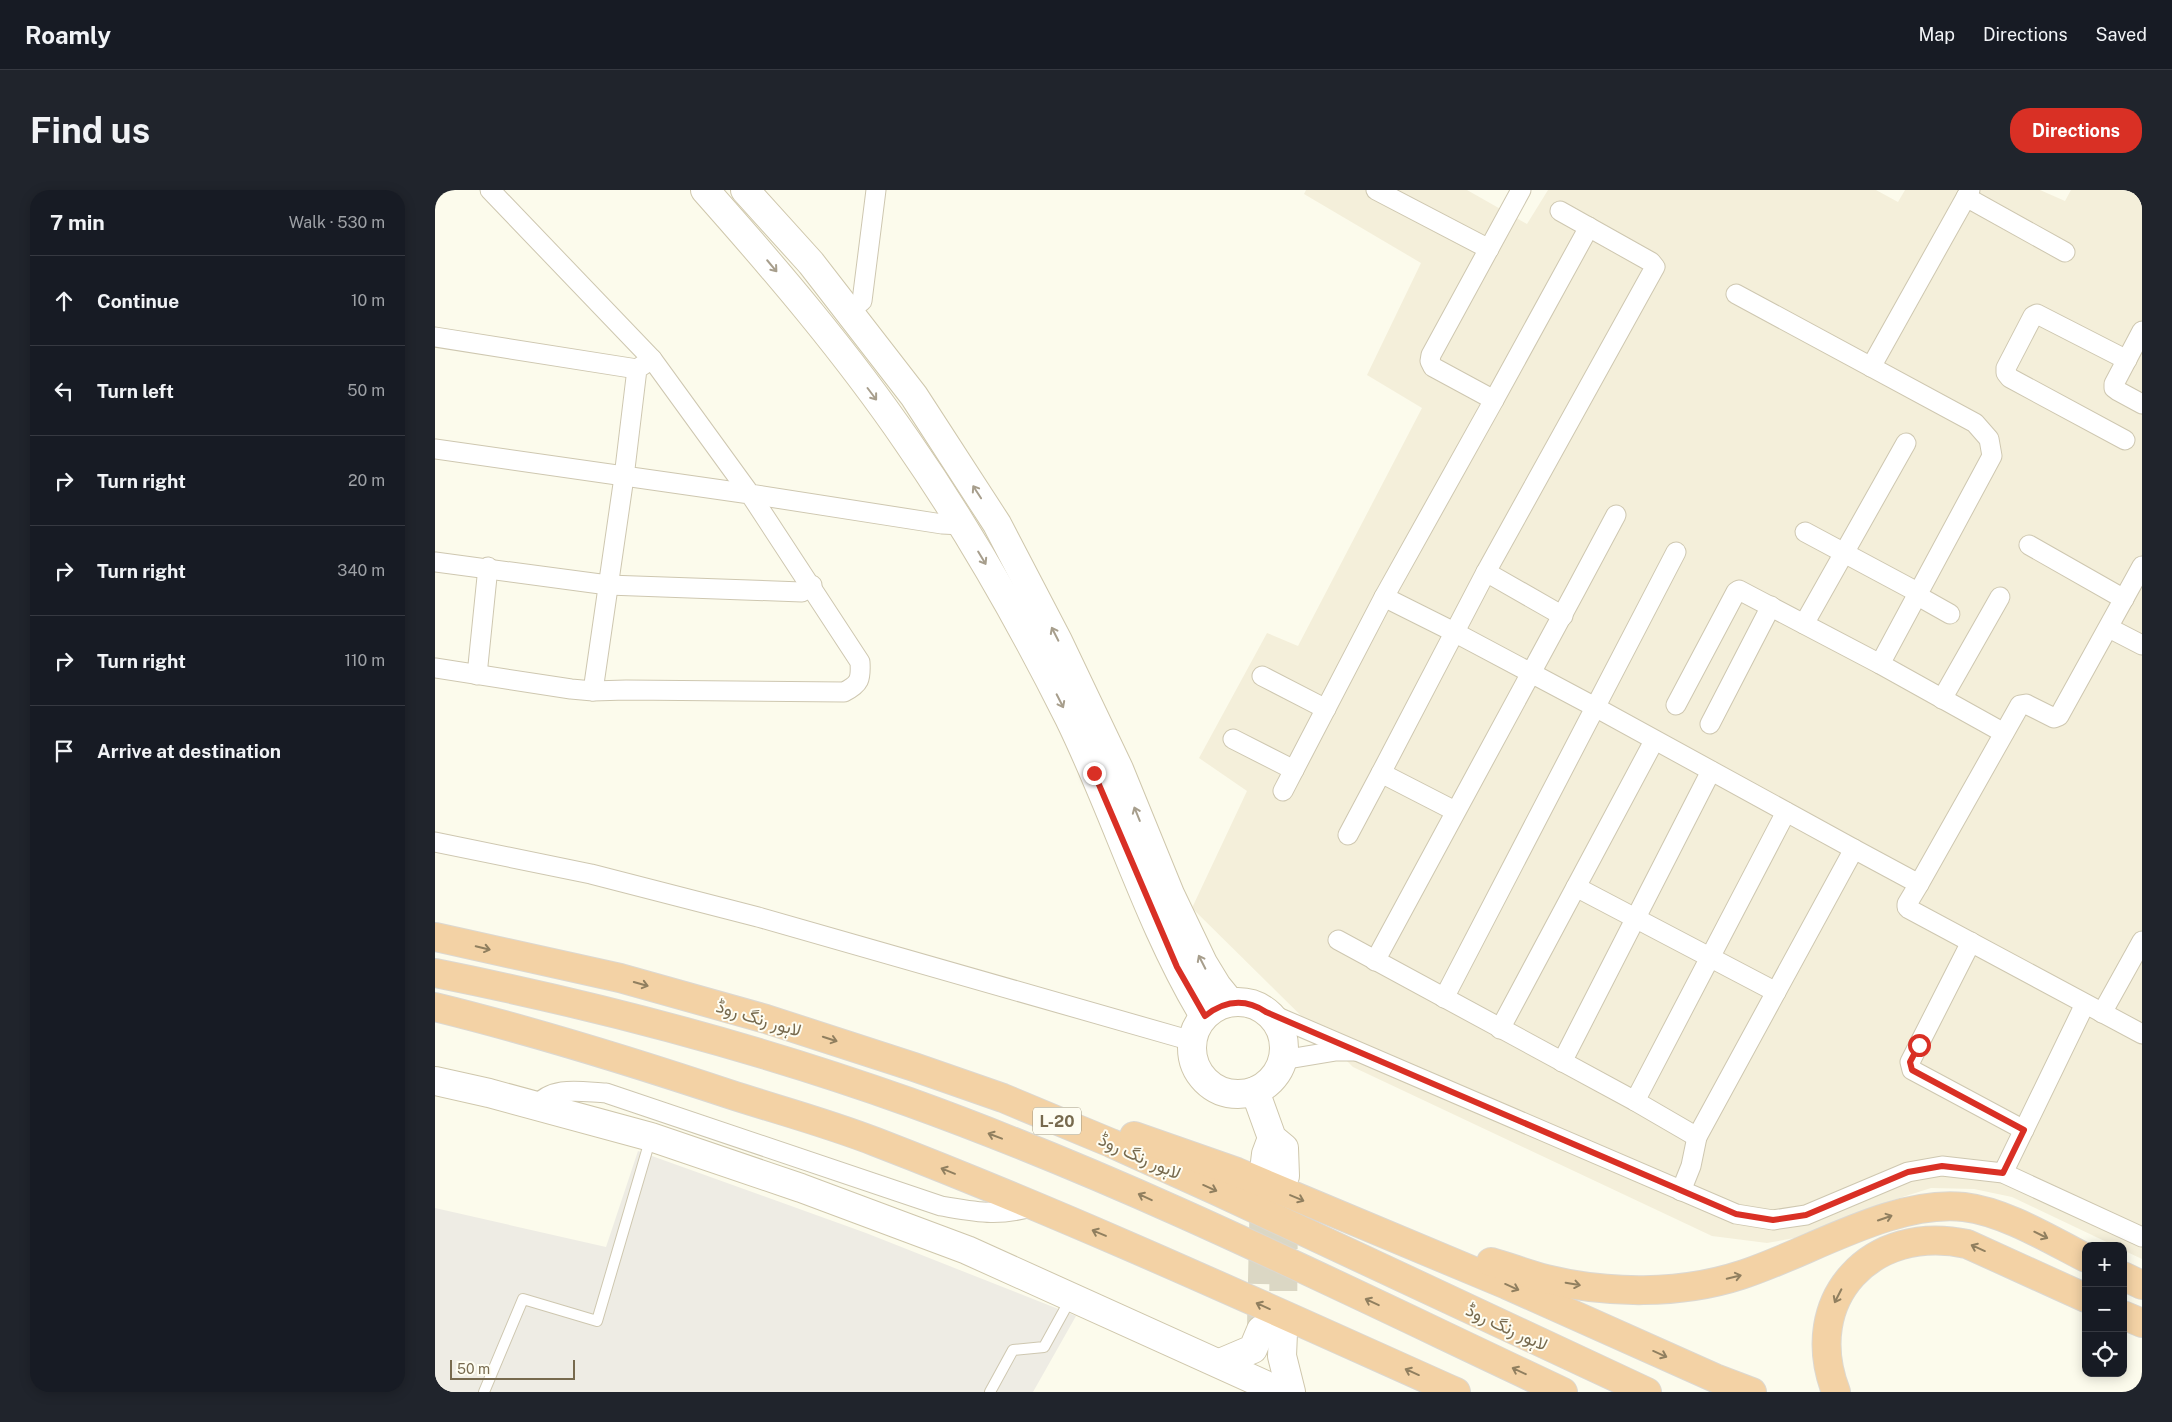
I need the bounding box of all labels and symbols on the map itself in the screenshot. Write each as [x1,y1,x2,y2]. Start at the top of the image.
one-way arrow [766,260,777,273]
one-way arrow [867,387,877,401]
one-way arrow [971,485,982,499]
one-way arrow [977,551,987,565]
one-way arrow [1050,627,1060,642]
one-way arrow [1055,693,1065,708]
route end [1083,762,1106,785]
one-way arrow [1132,806,1141,821]
one-way arrow [474,943,490,953]
one-way arrow [1197,955,1207,970]
one-way arrow [633,980,649,989]
street label: لاہور رنگ روڈ [713,995,804,1043]
route start [1908,1034,1931,1057]
one-way arrow [822,1035,838,1045]
road number: L-20 [1033,1108,1081,1134]
street label: لاہور رنگ روڈ [1095,1129,1184,1185]
one-way arrow [988,1131,1003,1140]
one-way arrow [941,1166,957,1175]
one-way arrow [1202,1183,1217,1193]
one-way arrow [1138,1192,1153,1201]
one-way arrow [1289,1193,1304,1203]
one-way arrow [1877,1213,1892,1222]
one-way arrow [1092,1228,1107,1238]
one-way arrow [2033,1231,2048,1241]
one-way arrow [1971,1243,1986,1253]
one-way arrow [1725,1272,1741,1281]
one-way arrow [1564,1279,1580,1289]
one-way arrow [1504,1283,1519,1293]
one-way arrow [1833,1288,1842,1303]
one-way arrow [1365,1297,1380,1306]
street label: لاہور رنگ روڈ [1462,1299,1551,1357]
one-way arrow [1256,1300,1271,1310]
one-way arrow [1652,1349,1667,1359]
scale bar [450,1357,575,1380]
one-way arrow [1512,1366,1527,1376]
one-way arrow [1405,1367,1420,1376]

